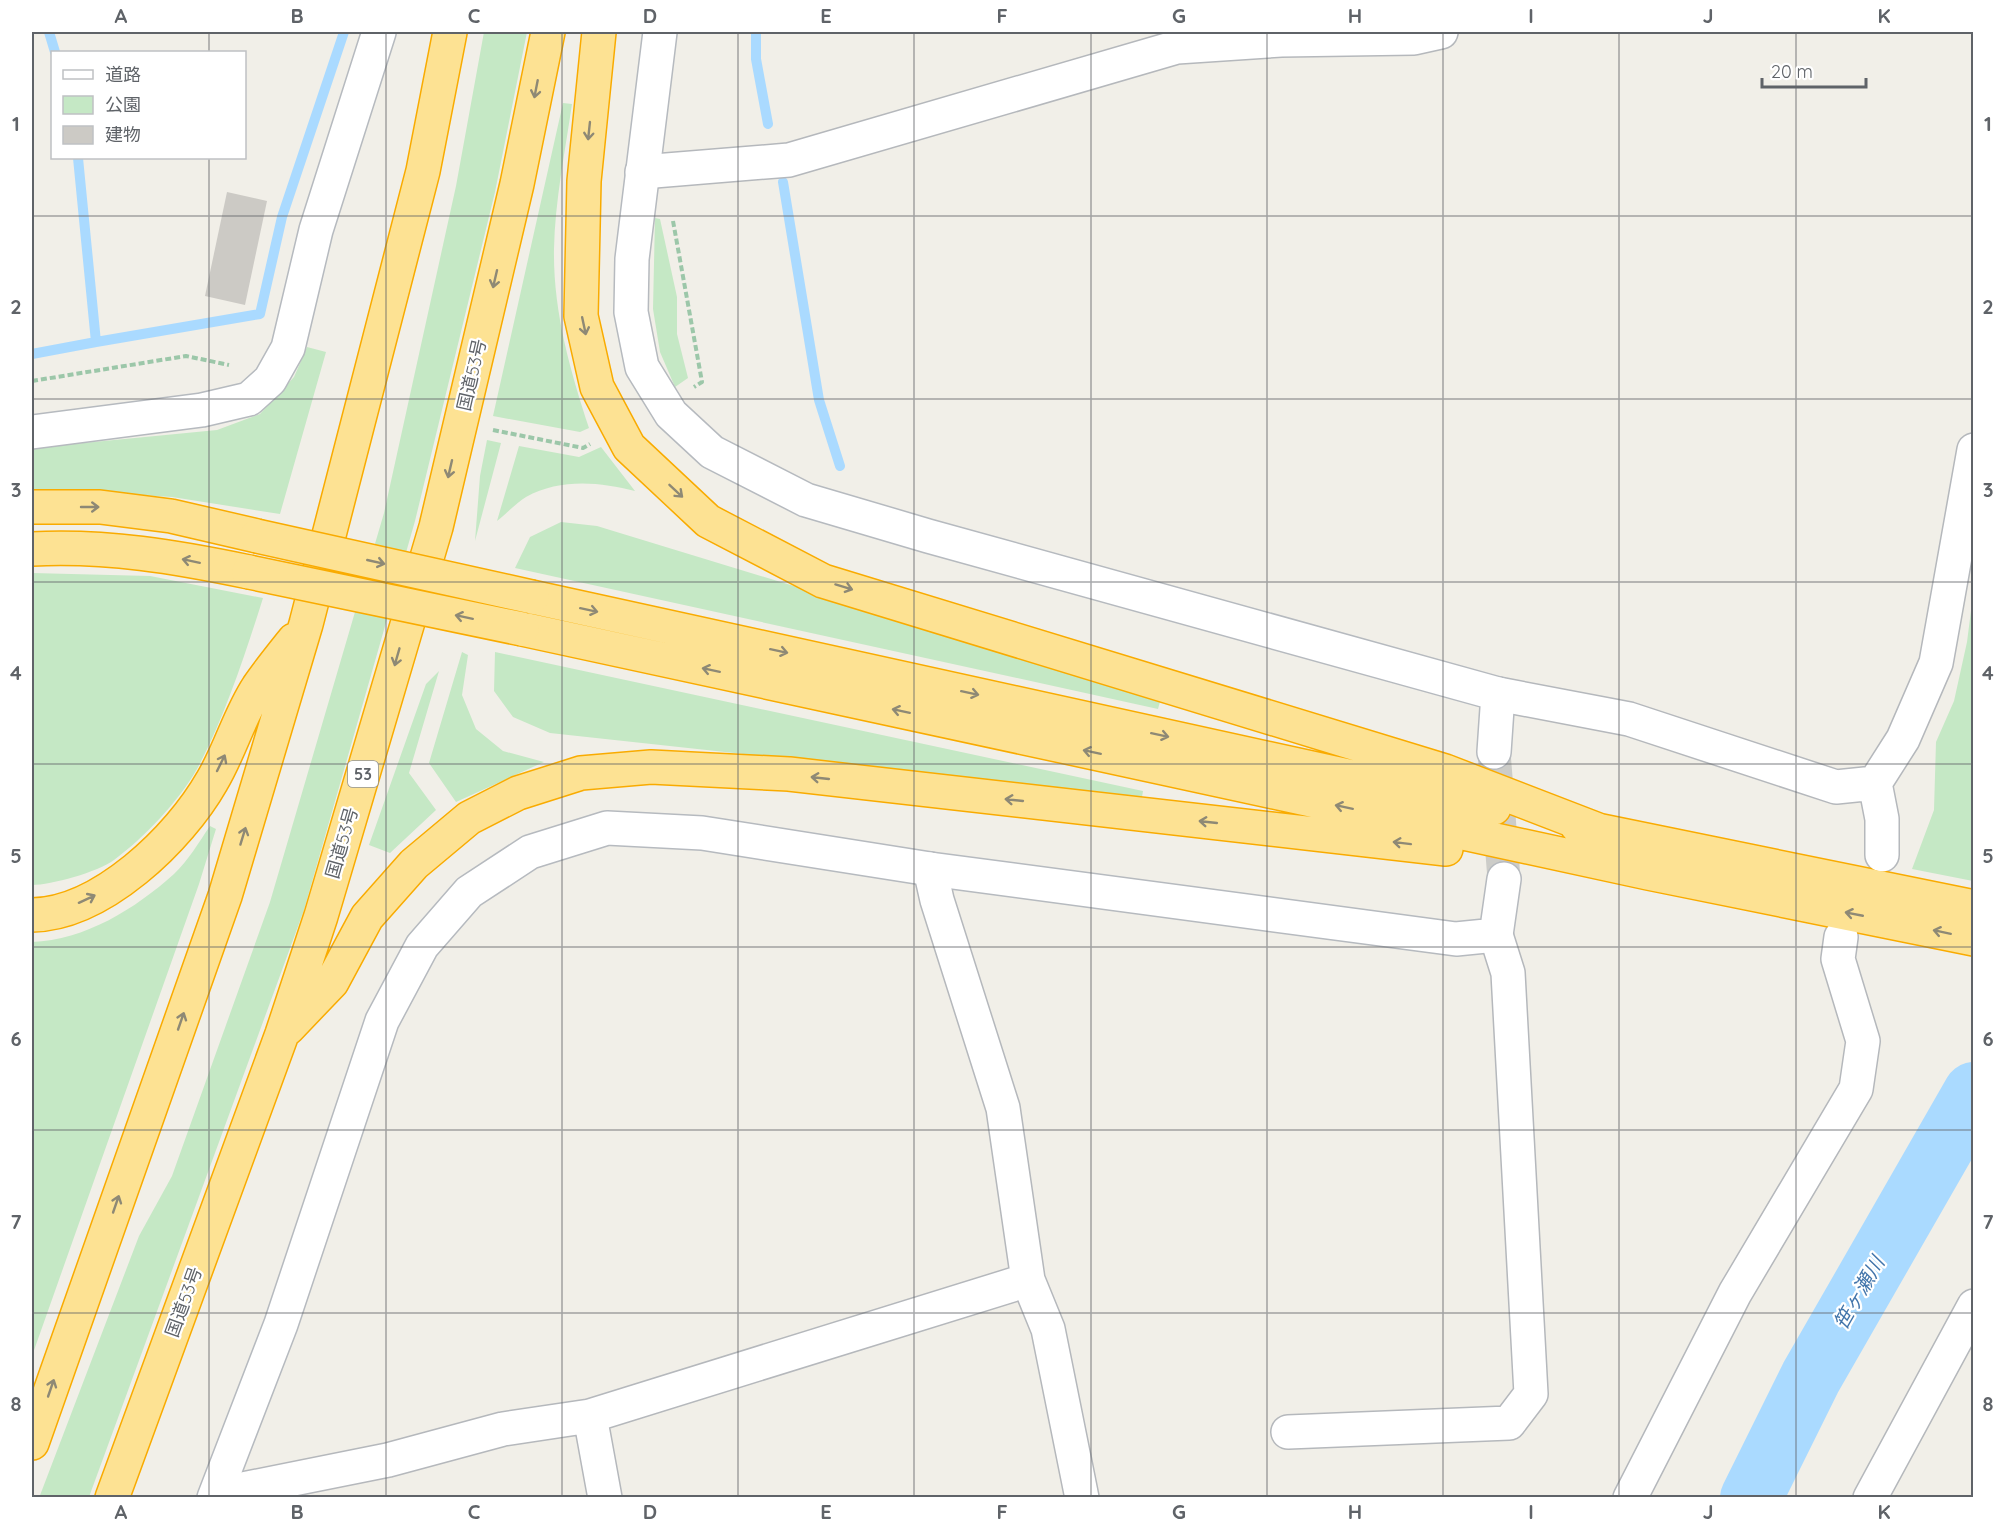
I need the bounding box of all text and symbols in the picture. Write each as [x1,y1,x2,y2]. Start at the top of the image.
text: A [115,3,128,28]
text: B [290,3,304,28]
text: C [468,3,481,28]
text: D [643,3,657,28]
text: E [820,3,832,28]
text: F [996,3,1008,28]
text: G [1172,3,1186,28]
text: H [1348,3,1362,28]
text: I [1528,3,1534,28]
text: J [1702,3,1714,28]
text: K [1877,3,1891,28]
legend [51,51,246,159]
scale bar [1762,51,1866,89]
text: 20 m [1771,60,1813,83]
text: 道路 [105,63,141,86]
one-way arrow [530,79,541,98]
text: 公園 [105,93,141,116]
text: 1 [12,111,20,136]
text: 1 [1984,111,1992,136]
one-way arrow [583,121,594,141]
text: 建物 [105,123,141,146]
one-way arrow [488,270,500,289]
text: 2 [10,294,22,319]
text: 2 [1982,294,1994,319]
one-way arrow [578,316,590,335]
street label: 国道53号 [452,337,491,413]
one-way arrow [443,459,455,478]
text: 3 [11,477,21,502]
text: 3 [1983,477,1993,502]
one-way arrow [668,484,683,498]
one-way arrow [79,501,99,513]
one-way arrow [182,554,201,566]
one-way arrow [365,557,385,568]
one-way arrow [834,582,853,593]
one-way arrow [579,604,598,616]
one-way arrow [455,611,475,622]
one-way arrow [769,646,788,658]
one-way arrow [391,647,402,666]
text: 4 [10,660,22,685]
text: 4 [1982,660,1994,685]
one-way arrow [702,663,721,675]
one-way arrow [959,688,979,699]
one-way arrow [892,705,912,716]
one-way arrow [1150,729,1169,741]
one-way arrow [1083,746,1102,758]
one-way arrow [216,754,228,772]
road number: 53 [348,761,378,787]
one-way arrow [811,772,831,783]
one-way arrow [1005,794,1025,805]
one-way arrow [1335,801,1354,812]
street label: 国道53号 [320,804,363,881]
one-way arrow [1199,816,1218,827]
one-way arrow [238,827,249,846]
one-way arrow [1392,838,1412,849]
text: 5 [10,843,22,868]
text: 5 [1982,843,1994,868]
one-way arrow [77,892,95,904]
one-way arrow [1845,908,1864,919]
one-way arrow [1933,926,1953,937]
one-way arrow [176,1012,187,1030]
text: 6 [10,1026,22,1051]
text: 6 [1982,1026,1994,1051]
one-way arrow [111,1196,122,1214]
text: 7 [11,1209,22,1234]
text: 7 [1983,1209,1994,1234]
water label: 笹ヶ瀬川 [1828,1250,1890,1334]
street label: 国道53号 [160,1263,207,1340]
one-way arrow [46,1379,57,1398]
text: 8 [11,1391,22,1416]
text: 8 [1983,1391,1994,1416]
text: A [115,1499,128,1524]
text: B [290,1499,304,1524]
text: C [468,1499,481,1524]
text: D [643,1499,657,1524]
text: E [820,1499,832,1524]
text: F [996,1499,1008,1524]
text: G [1172,1499,1186,1524]
text: H [1348,1499,1362,1524]
text: I [1528,1499,1534,1524]
text: J [1702,1499,1714,1524]
text: K [1877,1499,1891,1524]

